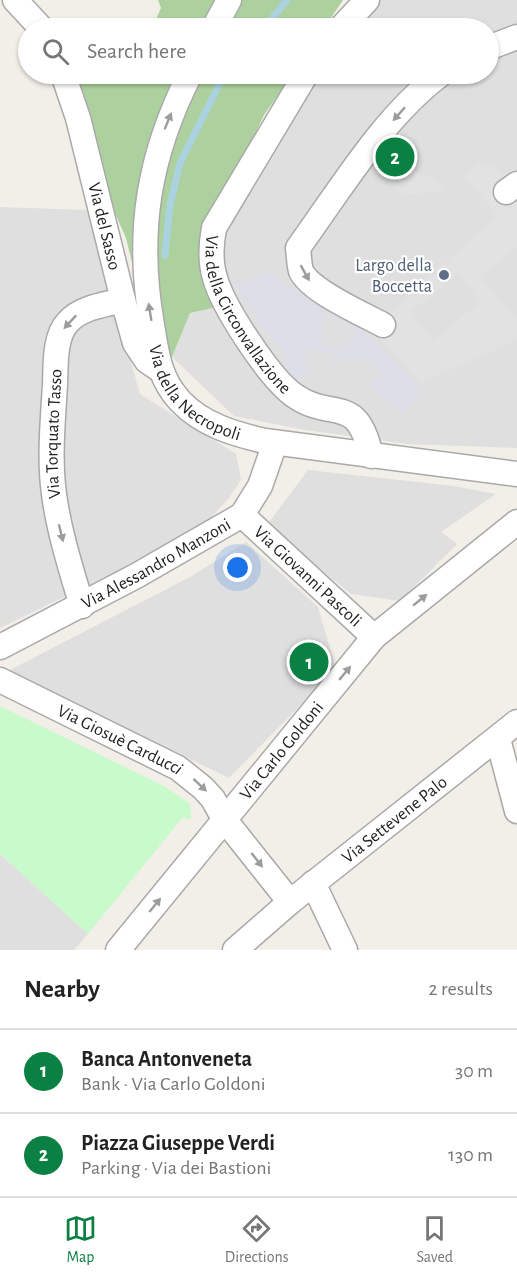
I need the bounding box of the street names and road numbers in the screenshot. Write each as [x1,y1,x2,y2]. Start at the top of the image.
street label: Via del Sasso [84,181,123,272]
street label: Via della Circonvallazione [201,234,294,398]
street label: Via della Necropoli [145,344,243,444]
street label: Via Torquato Tasso [44,369,65,500]
street label: Via Alessandro Manzoni [79,515,234,613]
street label: Via Giovanni Pascoli [250,523,365,631]
street label: Via Carlo Goldoni [237,698,327,803]
street label: Via Giosuè Carducci [54,702,186,778]
street label: Via Settevene Palo [339,773,451,867]

